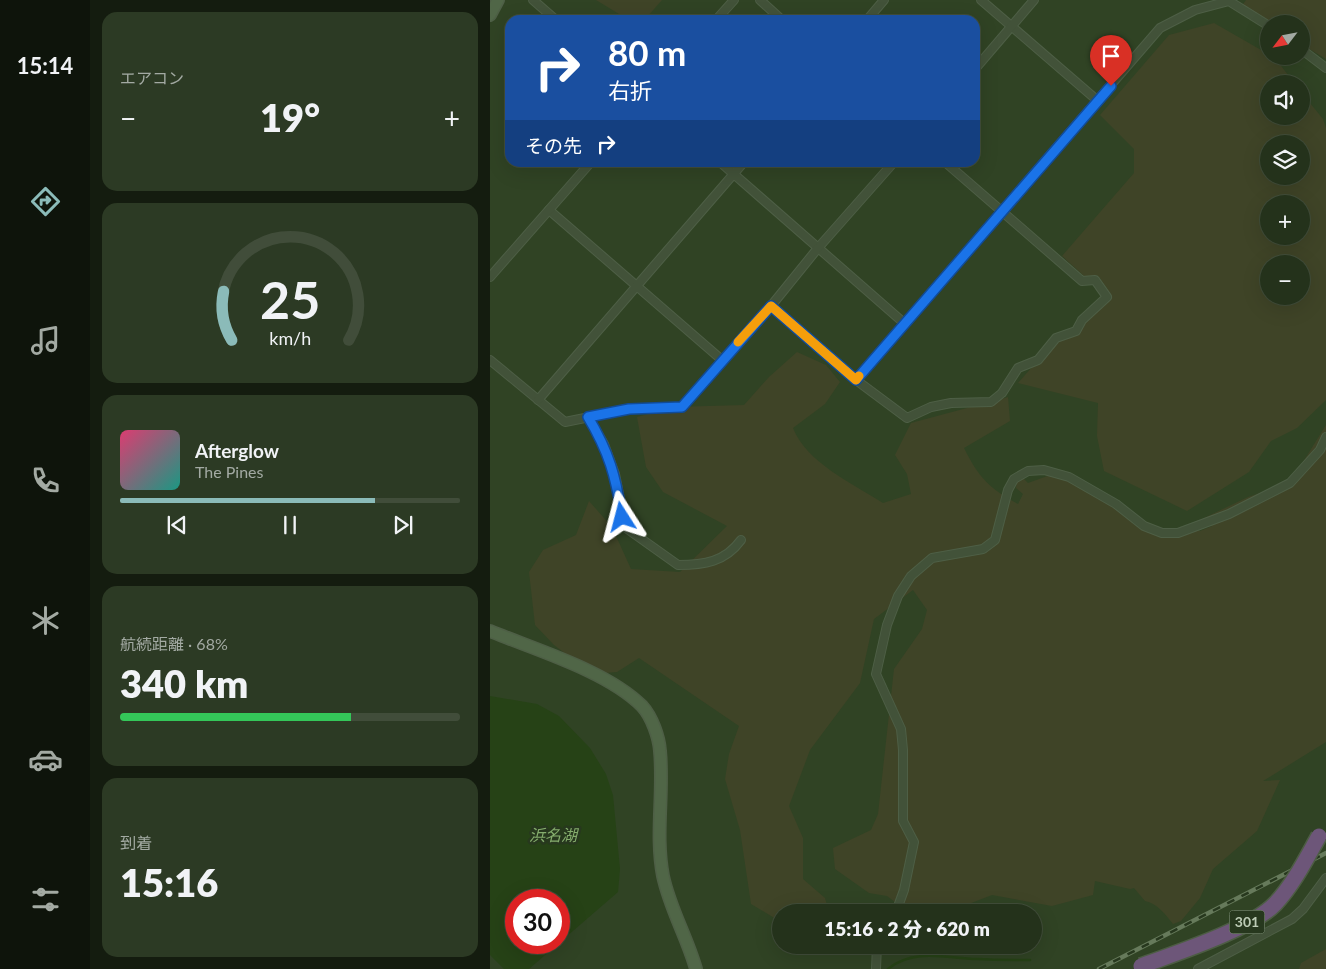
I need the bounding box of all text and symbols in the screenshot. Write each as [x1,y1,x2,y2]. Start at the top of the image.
north arrow [1260,15,1310,65]
map controls [1260,15,1310,305]
text: 80 m [608,31,686,73]
icon: right [525,35,590,100]
pin [1090,35,1132,86]
icon: arrive [1097,42,1125,70]
text: 15:14 [17,52,73,79]
text: エアコン [120,68,184,87]
button: sound [1260,75,1310,125]
text: 右折 [608,77,652,104]
text: 19° [260,94,320,140]
text: − [120,101,136,135]
text: + [444,101,460,135]
icon: right [592,130,620,158]
text: その先 [525,134,582,157]
button: layers [1260,135,1310,185]
icon: directions [28,184,63,219]
button: + [1260,195,1310,245]
button: − [1260,255,1310,305]
text: 25 [260,268,320,330]
icon: music [28,323,63,358]
text: km/h [269,327,311,349]
text: Afterglow [195,439,279,462]
text: The Pines [195,462,264,481]
icon: phone [28,463,63,498]
position arrow [595,490,647,542]
icon: previous [163,511,191,539]
icon: pause [276,511,304,539]
icon: next [389,511,417,539]
icon: climate [28,603,63,638]
text: 航続距離 · 68% [120,634,228,653]
text: 340 km [120,660,248,706]
icon: car [28,742,63,777]
water label: 浜名湖 [529,825,580,844]
text: 到着 [120,833,152,852]
text: 15:16 [120,859,218,905]
icon: filters [28,882,63,917]
speed limit sign: 30 [505,889,570,954]
road number: 301 [1230,910,1264,934]
text: 15:16 · 2 分 · 620 m [824,917,990,940]

